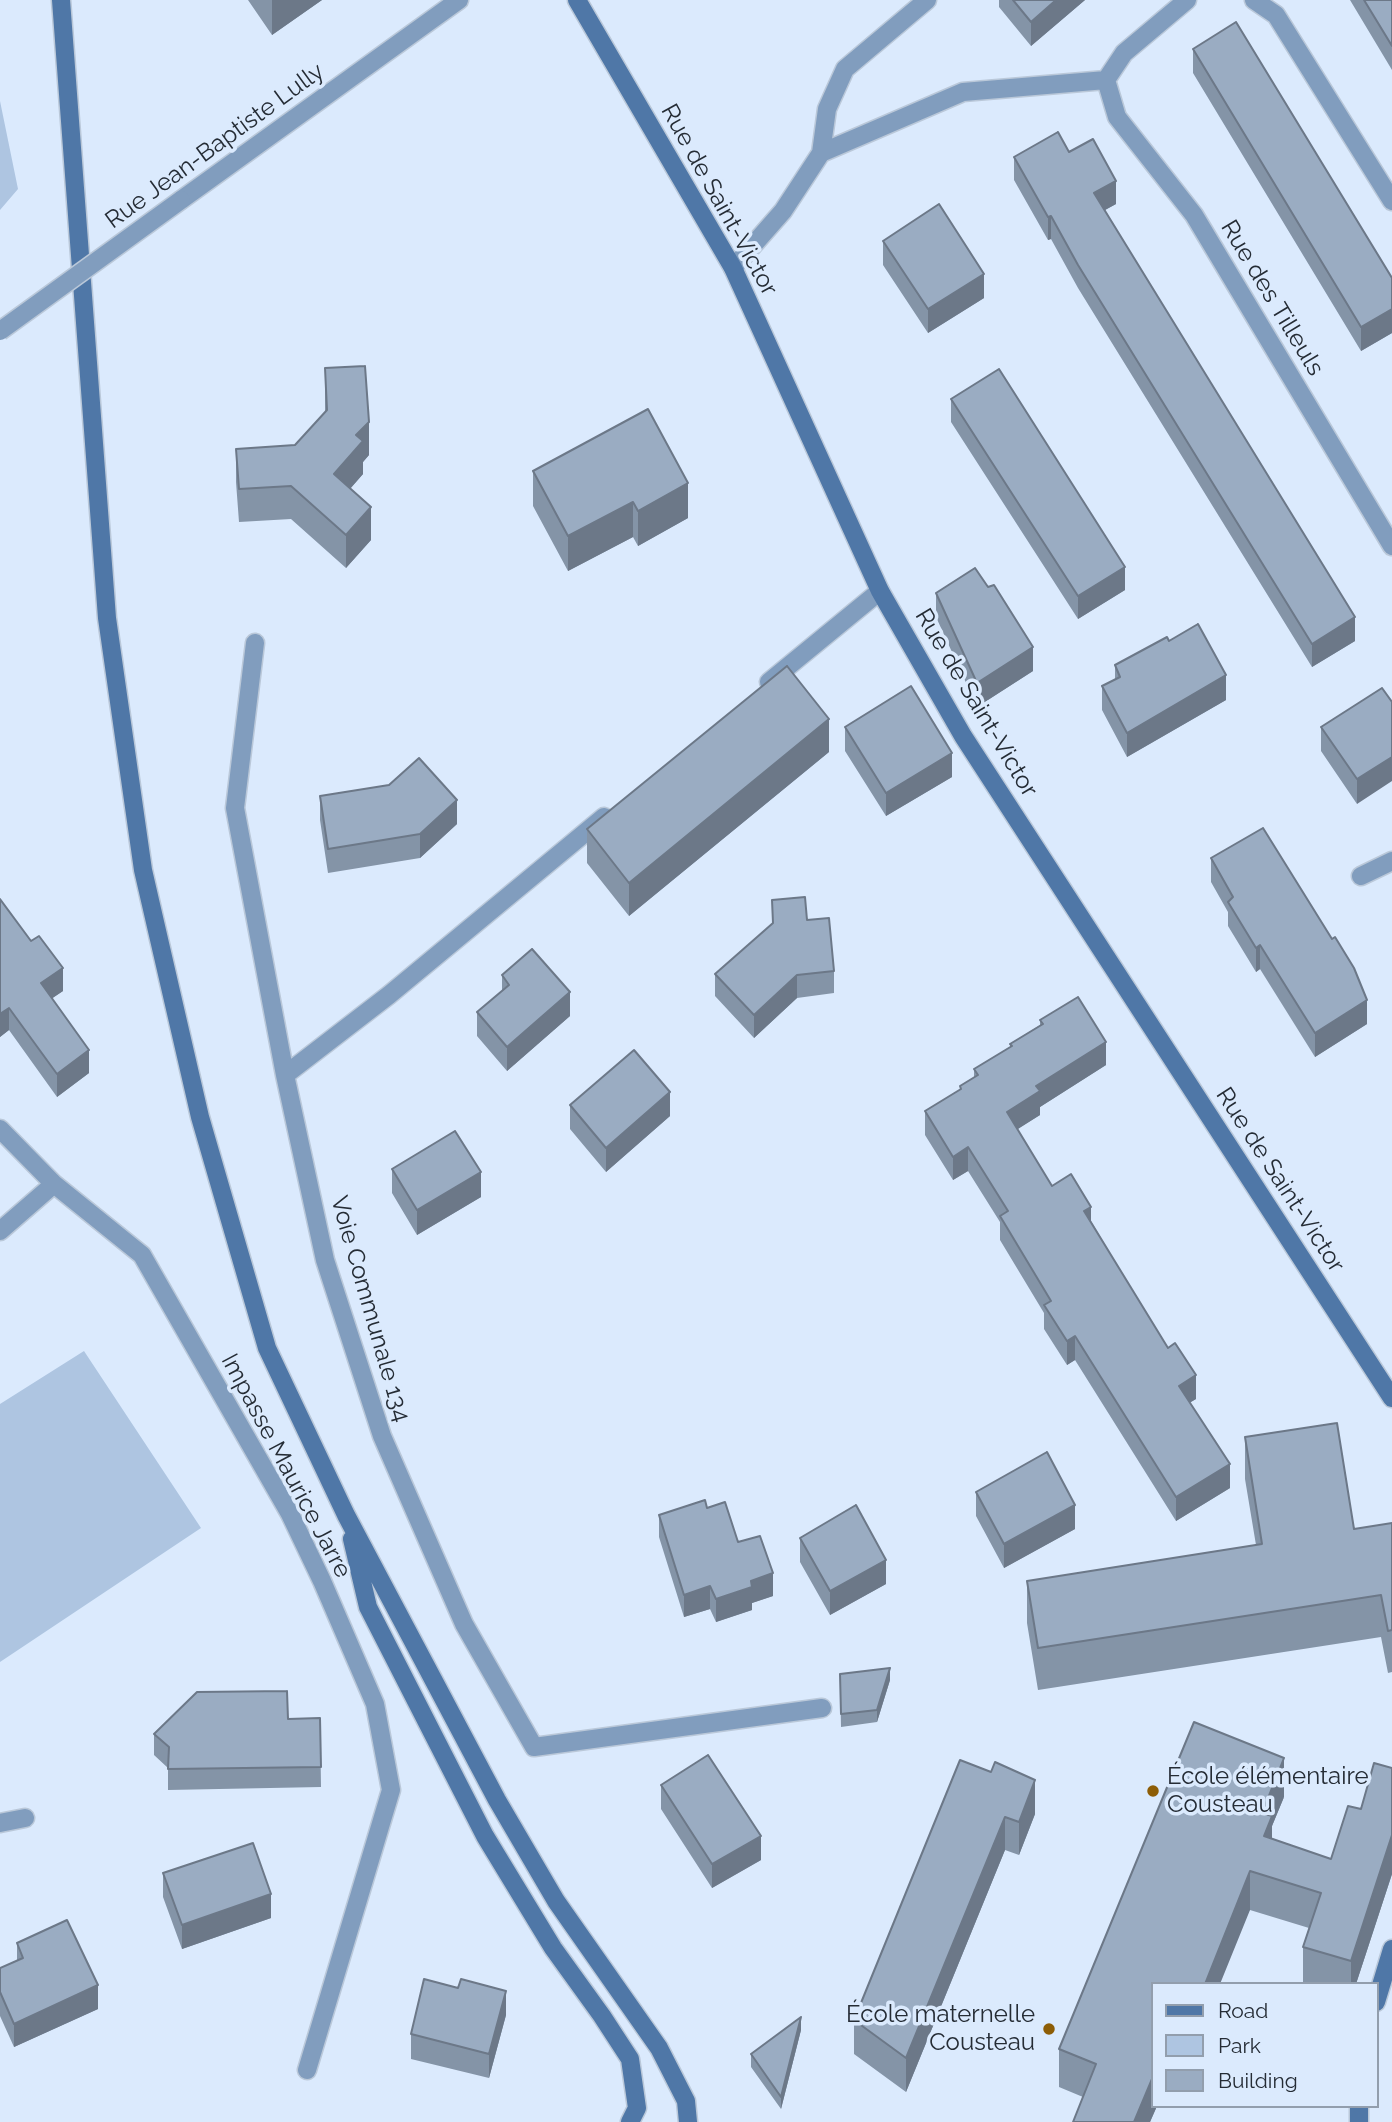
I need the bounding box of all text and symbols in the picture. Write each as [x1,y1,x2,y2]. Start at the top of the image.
street label: Rue Jean-Baptiste Lully [100,57,330,235]
street label: Rue de Saint-Victor [654,99,784,301]
street label: Rue des Tilleuls [1214,215,1330,381]
street label: Rue de Saint-Victor [908,604,1044,802]
street label: Rue de Saint-Victor [1210,1082,1350,1278]
street label: Voie Communale 134 [324,1193,416,1425]
street label: Impasse Maurice Jarre [215,1349,357,1583]
place label: École élémentaire Cousteau [1167,1763,1369,1819]
marker: École élémentaire Cousteau [1145,1783,1161,1799]
legend [1150,1982,1378,2108]
text: Road [1218,1998,1268,2023]
place label: École maternelle Cousteau [846,2001,1035,2057]
marker: École maternelle Cousteau [1041,2021,1057,2037]
text: Park [1218,2033,1261,2058]
text: Building [1218,2068,1298,2093]

